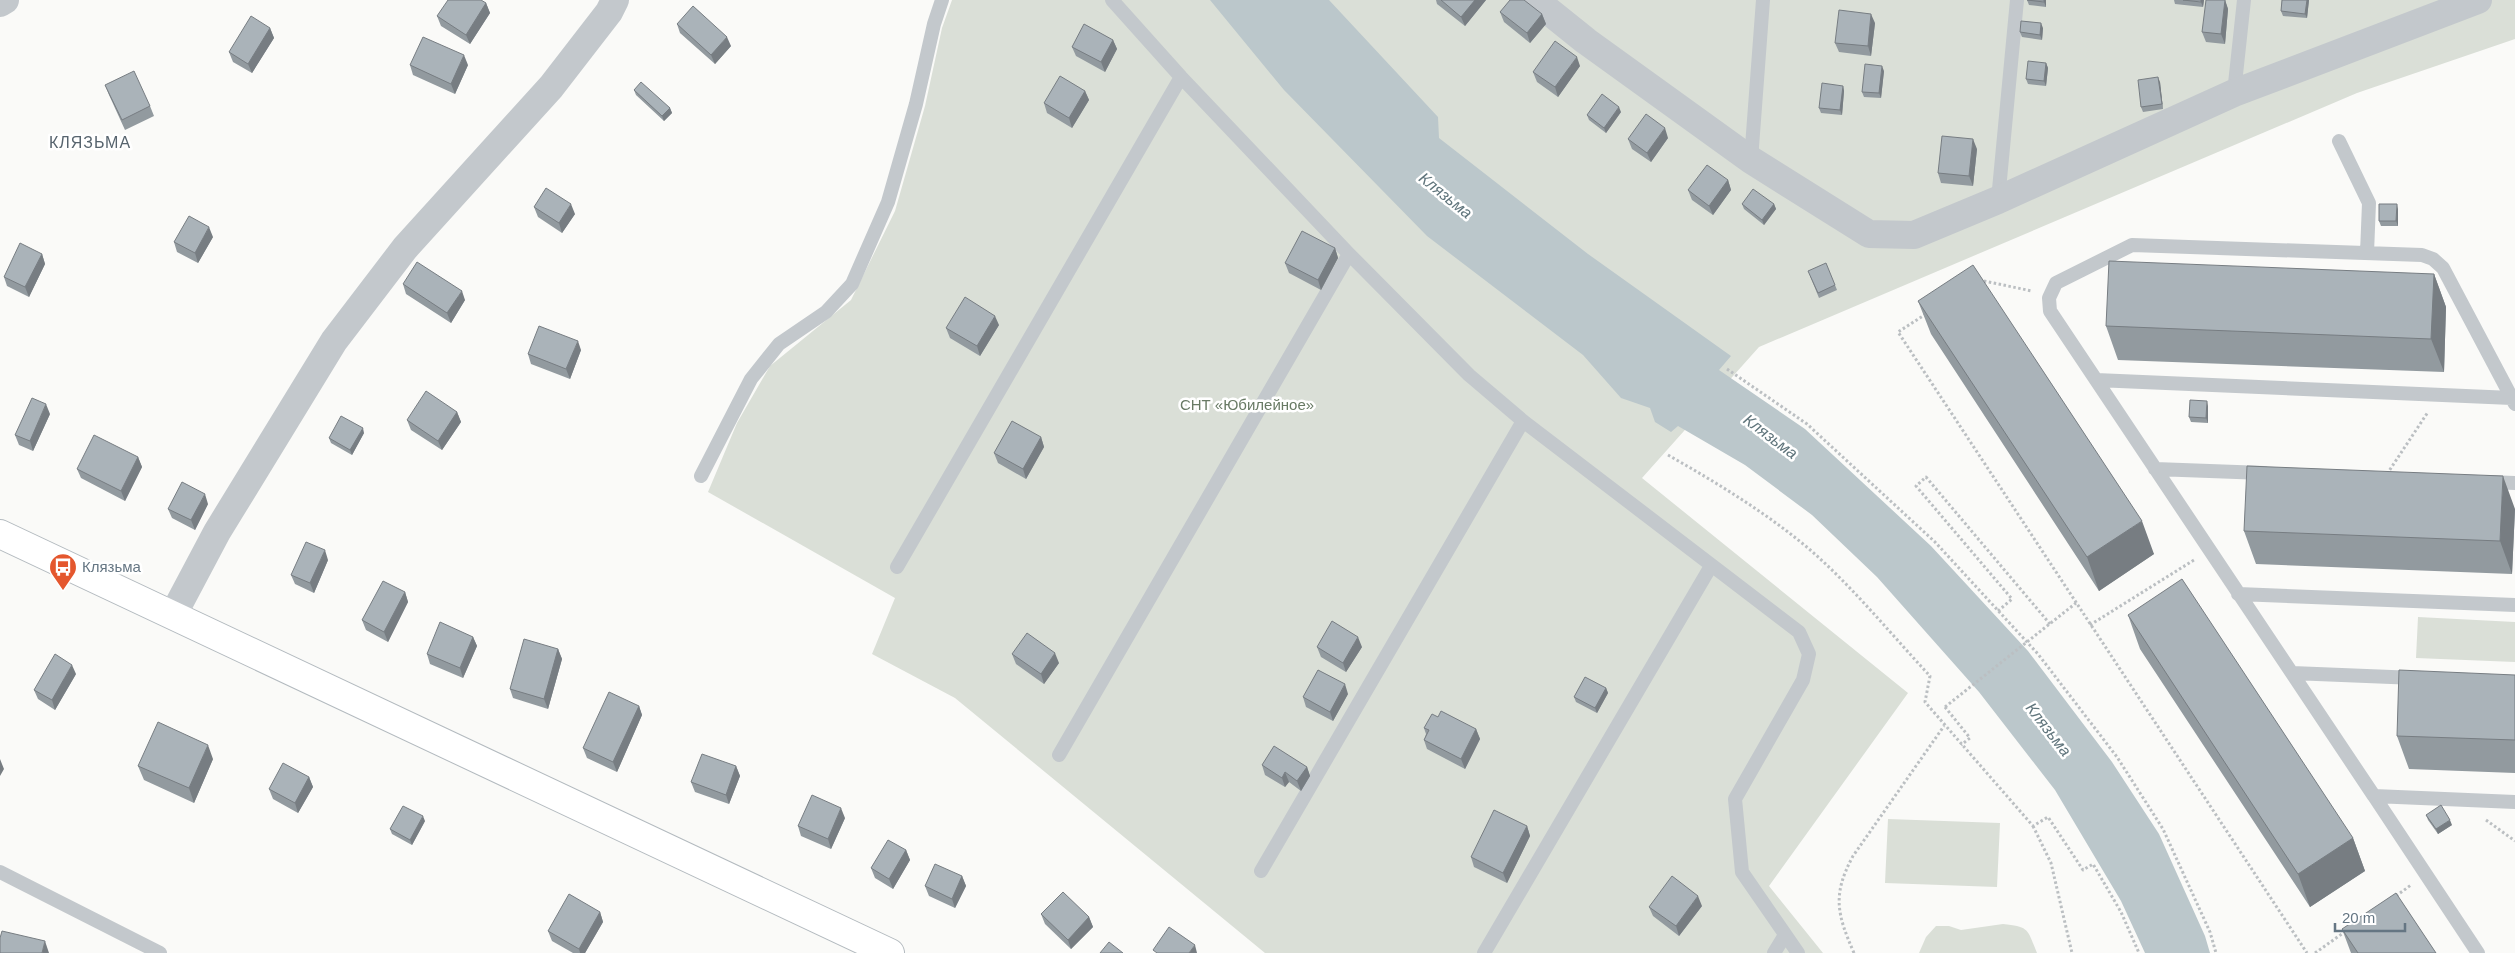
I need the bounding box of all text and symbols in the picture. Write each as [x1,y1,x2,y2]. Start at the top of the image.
district label: КЛЯЗЬМА [49,134,131,151]
water label: Клязьма [1416,169,1475,222]
park label: СНТ «Юбилейное» [1180,396,1314,413]
water label: Клязьма [1741,411,1801,462]
bus stop icon: Клязьма [48,552,78,591]
place label: Клязьма [82,558,142,575]
water label: Клязьма [2023,699,2075,759]
scale bar [2335,900,2405,932]
text: 20 m [2342,909,2375,926]

